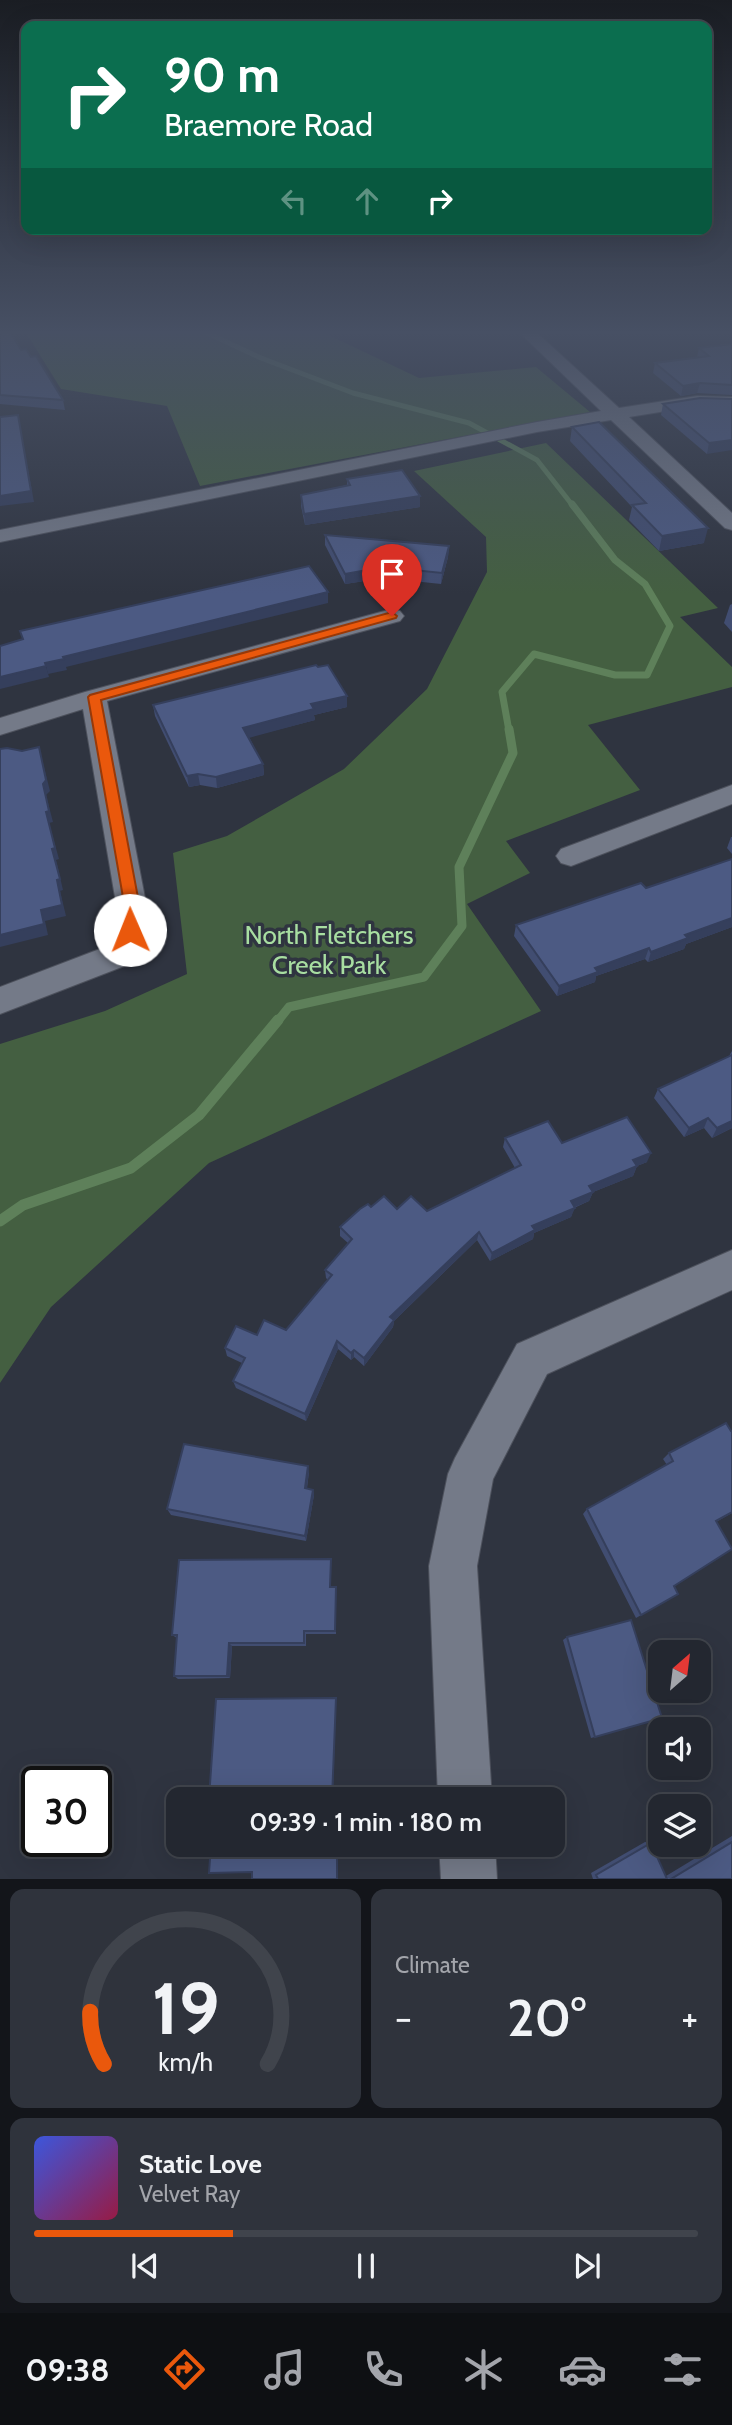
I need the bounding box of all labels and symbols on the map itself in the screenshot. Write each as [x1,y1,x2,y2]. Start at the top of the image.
pin [362,544,422,616]
position arrow [93,893,167,967]
park label: North Fletchers Creek Park [245,919,414,981]
north arrow [648,1640,710,1703]
speed limit sign: 30 [21,1766,112,1857]

